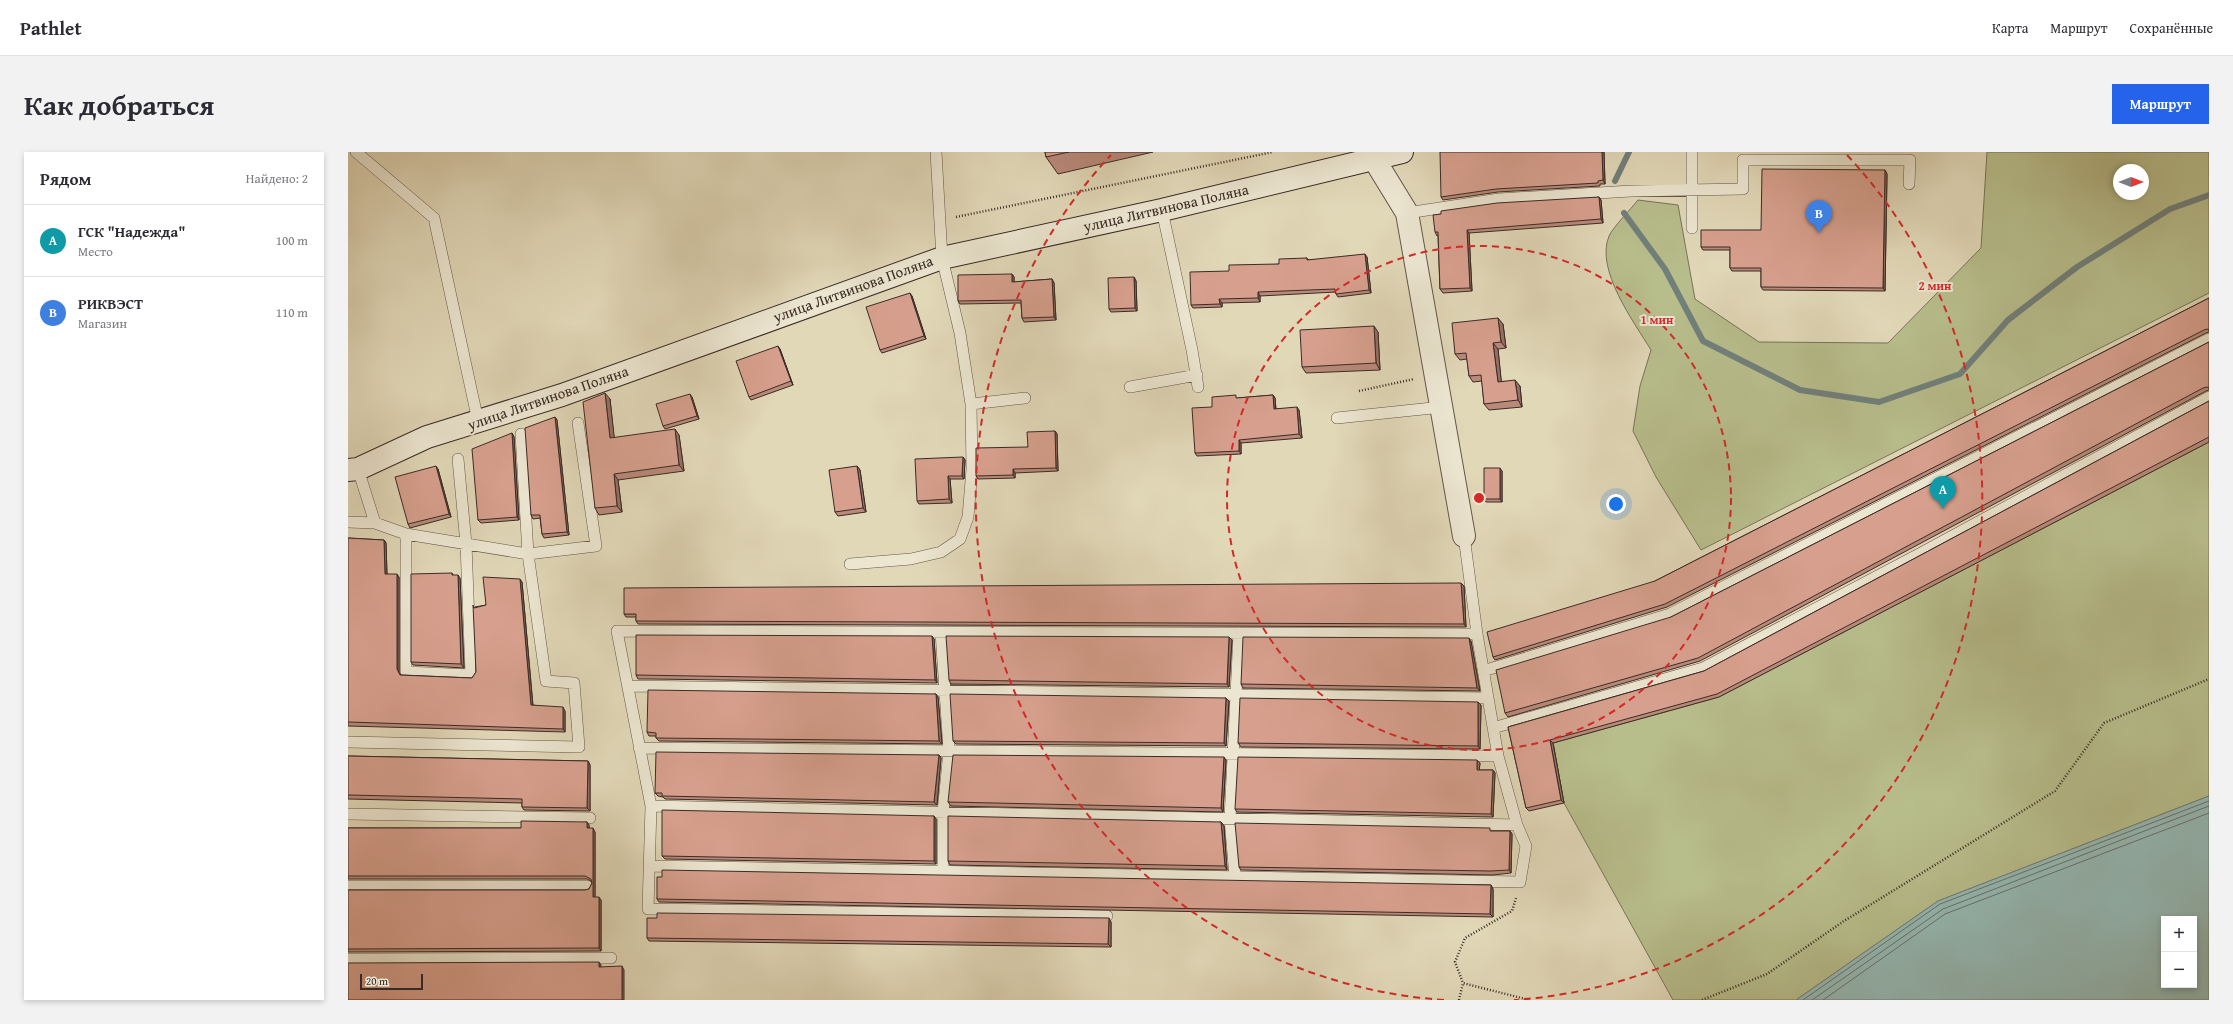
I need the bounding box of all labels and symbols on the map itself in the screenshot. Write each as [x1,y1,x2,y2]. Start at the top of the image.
north arrow [2113,164,2149,200]
street label: улица Литвинова Поляна [1080,178,1251,237]
pin: B [1806,200,1832,233]
street label: улица Литвинова Поляна [769,249,937,328]
text: 2 мин [1919,277,1952,294]
text: 1 мин [1641,311,1674,328]
street label: улица Литвинова Поляна [464,360,632,435]
pin: A [1930,476,1956,509]
centre of rings [1472,491,1486,505]
your location [1606,494,1626,514]
scale bar [360,972,423,991]

